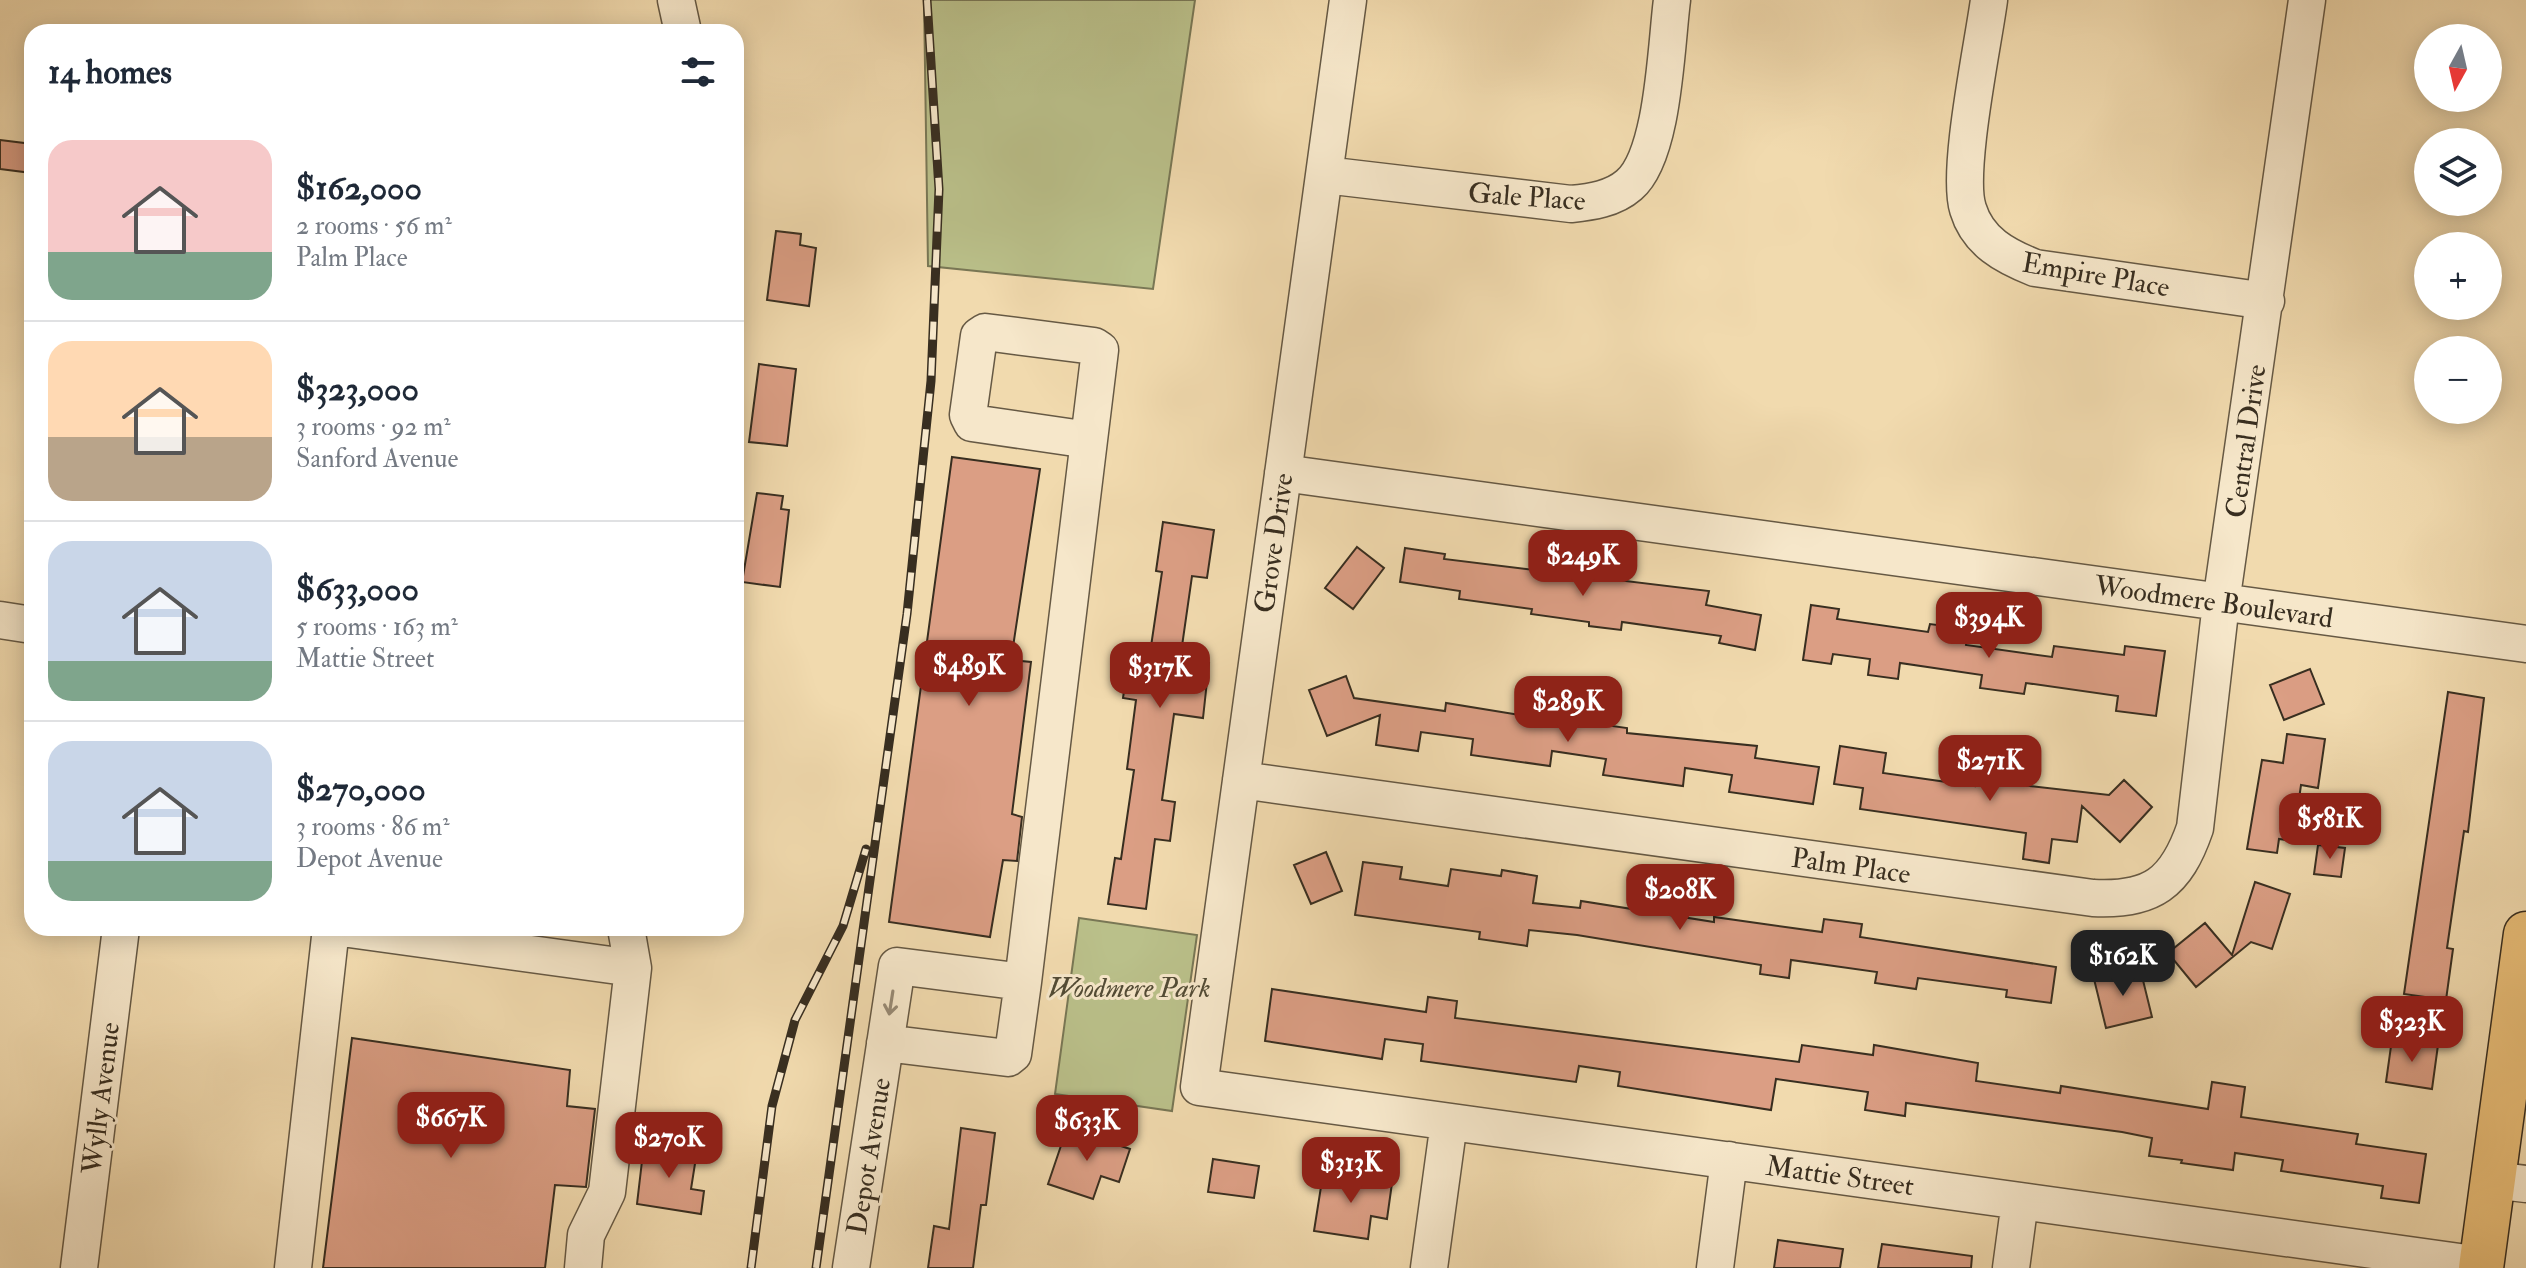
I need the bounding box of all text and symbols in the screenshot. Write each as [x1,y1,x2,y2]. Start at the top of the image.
north arrow [2414,24,2502,112]
map controls [2414,24,2502,424]
icon: filters [676,50,720,94]
text: 14 homes [48,51,172,94]
button: layers [2414,128,2502,216]
text: $162,000 [296,167,422,210]
icon: home [112,172,208,268]
street label: Gale Place [1467,176,1587,219]
text: 2 rooms · 56 m² [296,210,452,242]
button: + [2414,232,2502,320]
text: Palm Place [296,242,408,274]
street label: Empire Place [2019,245,2173,306]
button: − [2414,336,2502,424]
street label: Central Drive [2218,362,2275,520]
text: $323,000 [296,368,419,411]
icon: home [112,373,208,469]
text: 3 rooms · 92 m² [296,411,451,443]
text: Sanford Avenue [296,443,458,475]
street label: Grove Drive [1247,471,1302,615]
pin: $249K [1527,530,1639,598]
text: $249K [1546,540,1620,572]
text: $633,000 [296,568,419,611]
street label: Woodmere Boulevard [2091,568,2336,637]
icon: home [112,573,208,669]
pin: $394K [1933,592,2045,660]
text: $394K [1954,602,2024,634]
text: 5 rooms · 163 m² [296,611,458,643]
pin: $489K [913,640,1025,708]
pin: $317K [1104,642,1216,710]
text: Mattie Street [296,643,434,675]
text: $489K [933,650,1005,682]
text: $317K [1128,652,1192,684]
pin: $289K [1512,676,1624,744]
text: $289K [1532,686,1604,718]
pin: $271K [1934,735,2046,803]
text: $271K [1956,745,2024,777]
text: $270,000 [296,768,426,811]
icon: home [112,773,208,869]
pin: $581K [2274,793,2386,861]
text: $581K [2297,803,2363,835]
text: 3 rooms · 86 m² [296,811,450,843]
street label: Palm Place [1789,841,1913,892]
text: Depot Avenue [296,843,443,875]
pin: $208K [1624,864,1736,932]
text: $208K [1644,874,1716,906]
pin: $162K [2067,930,2179,998]
text: $162K [2089,940,2157,972]
park label: Woodmere Park [1047,971,1211,1006]
one-way arrow [883,990,898,1015]
pin: $323K [2356,996,2468,1064]
text: $323K [2379,1006,2445,1038]
street label: Wylly Avenue [75,1020,128,1177]
street label: Depot Avenue [840,1075,899,1237]
pin: $667K [395,1092,507,1160]
pin: $633K [1031,1095,1143,1163]
text: $667K [415,1102,487,1134]
text: $633K [1054,1105,1120,1137]
pin: $270K [613,1112,725,1180]
text: $270K [633,1122,705,1154]
pin: $313K [1295,1137,1407,1205]
text: $313K [1320,1147,1382,1179]
street label: Mattie Street [1764,1149,1916,1204]

